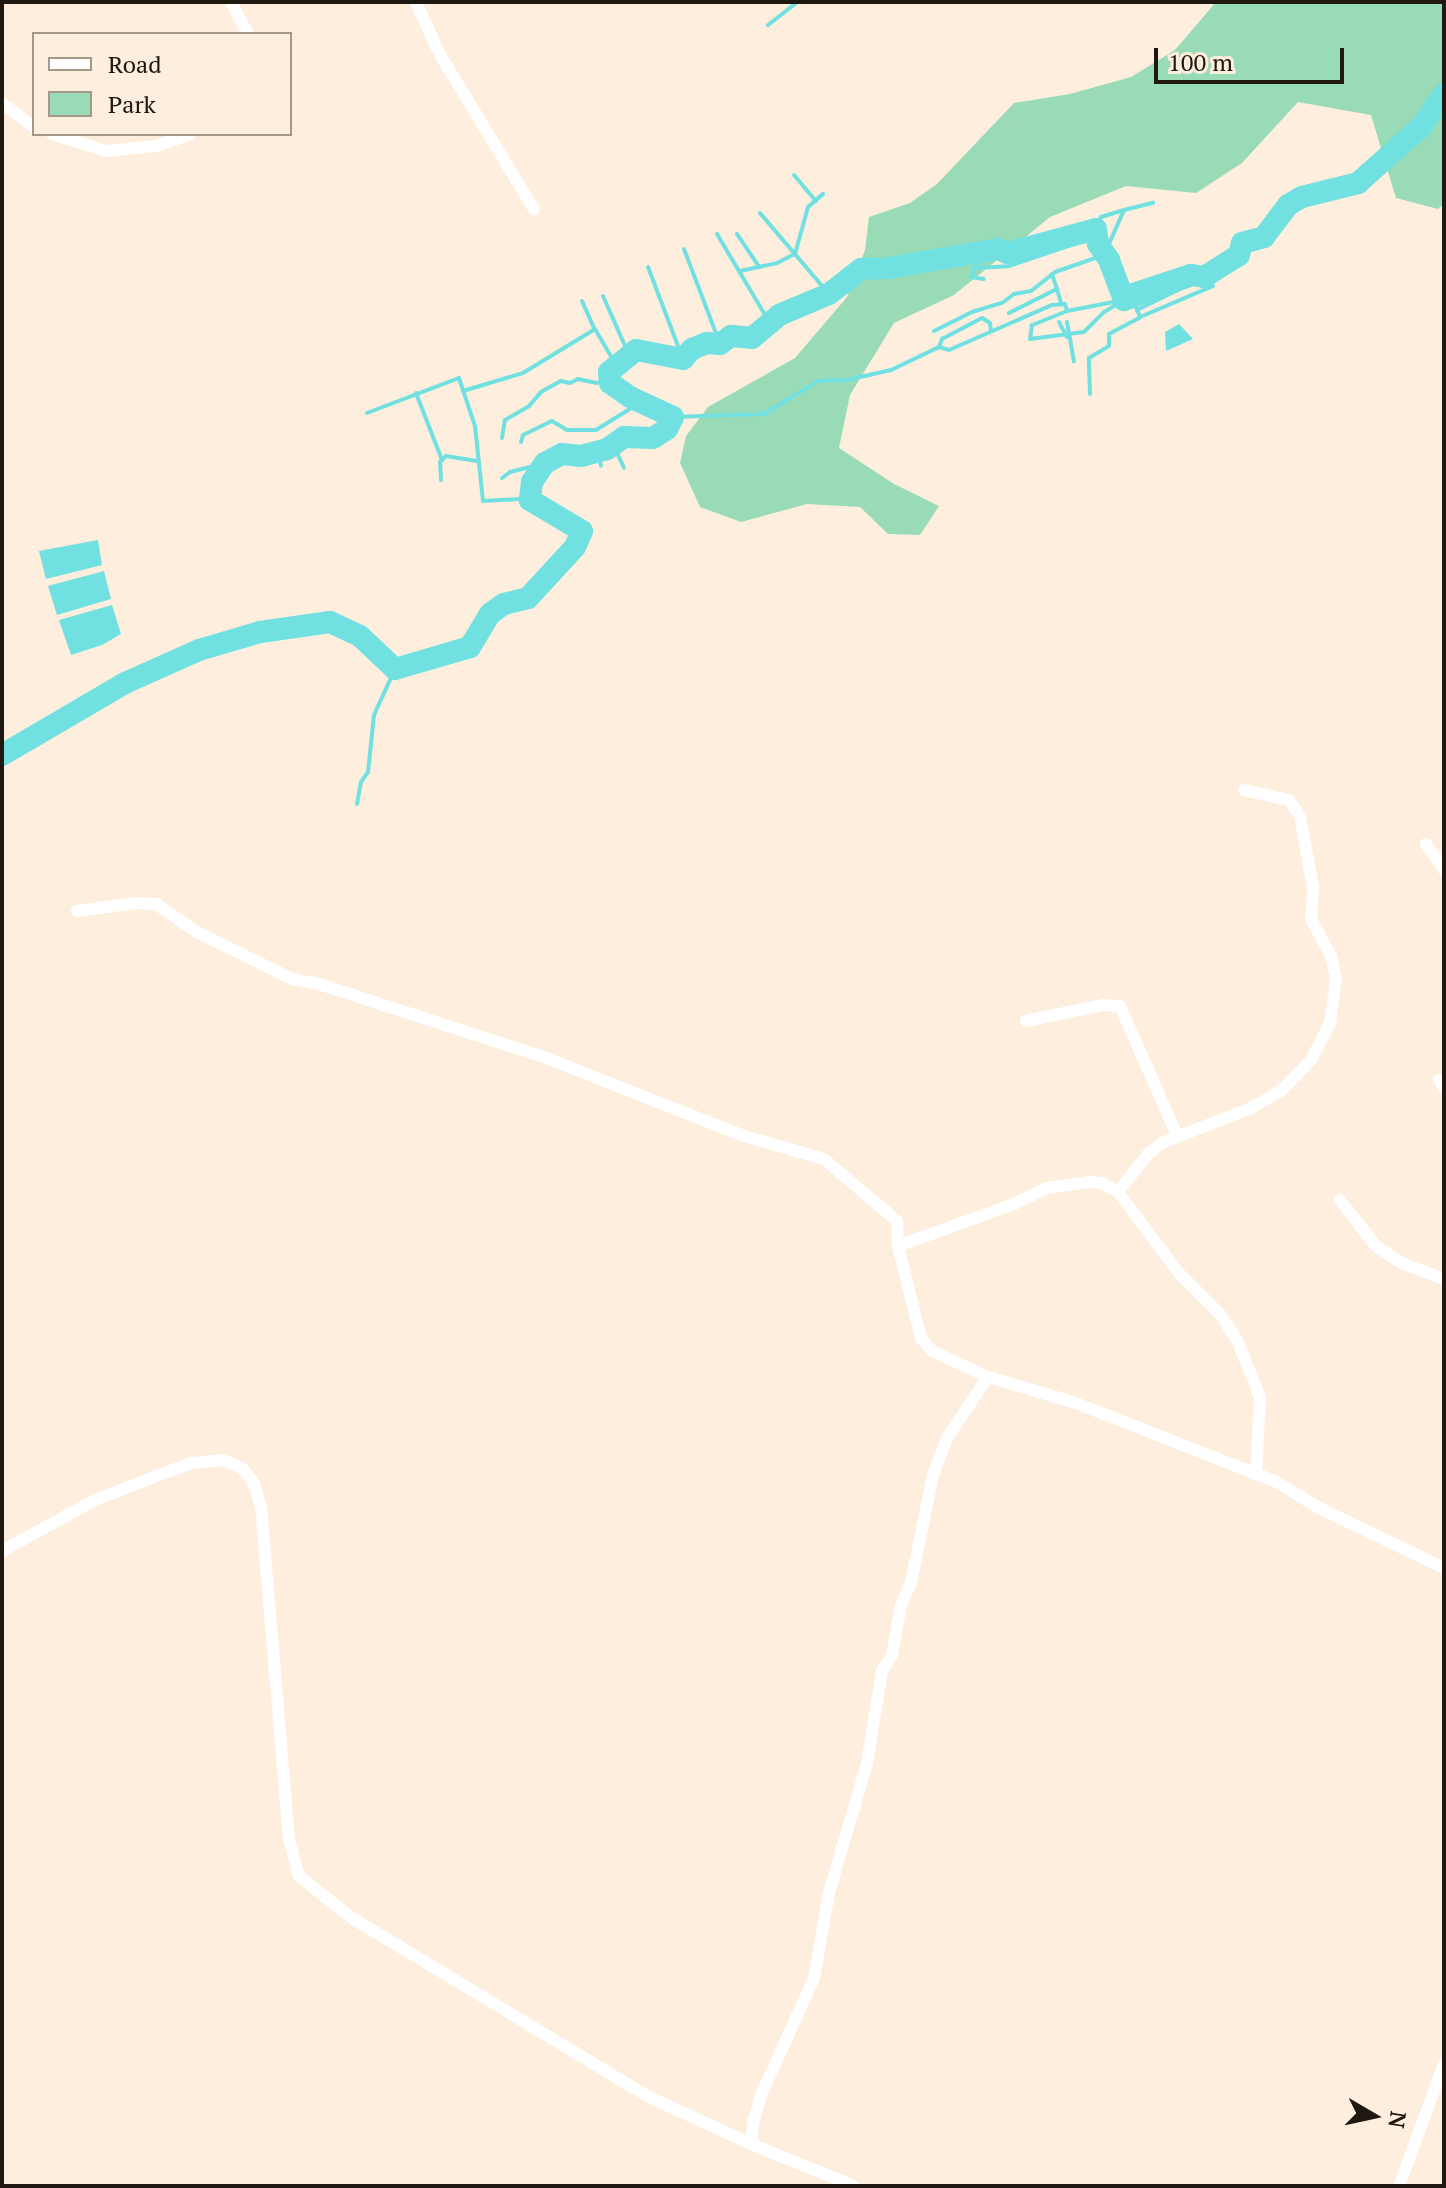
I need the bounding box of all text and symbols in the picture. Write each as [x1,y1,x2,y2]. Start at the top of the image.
legend [32,32,292,136]
scale bar [1158,32,1348,82]
text: 100 m [1168,46,1233,78]
text: Road [108,48,162,80]
text: Park [108,88,156,120]
north arrow [1334,2076,1414,2156]
text: N [1383,2109,1414,2130]

